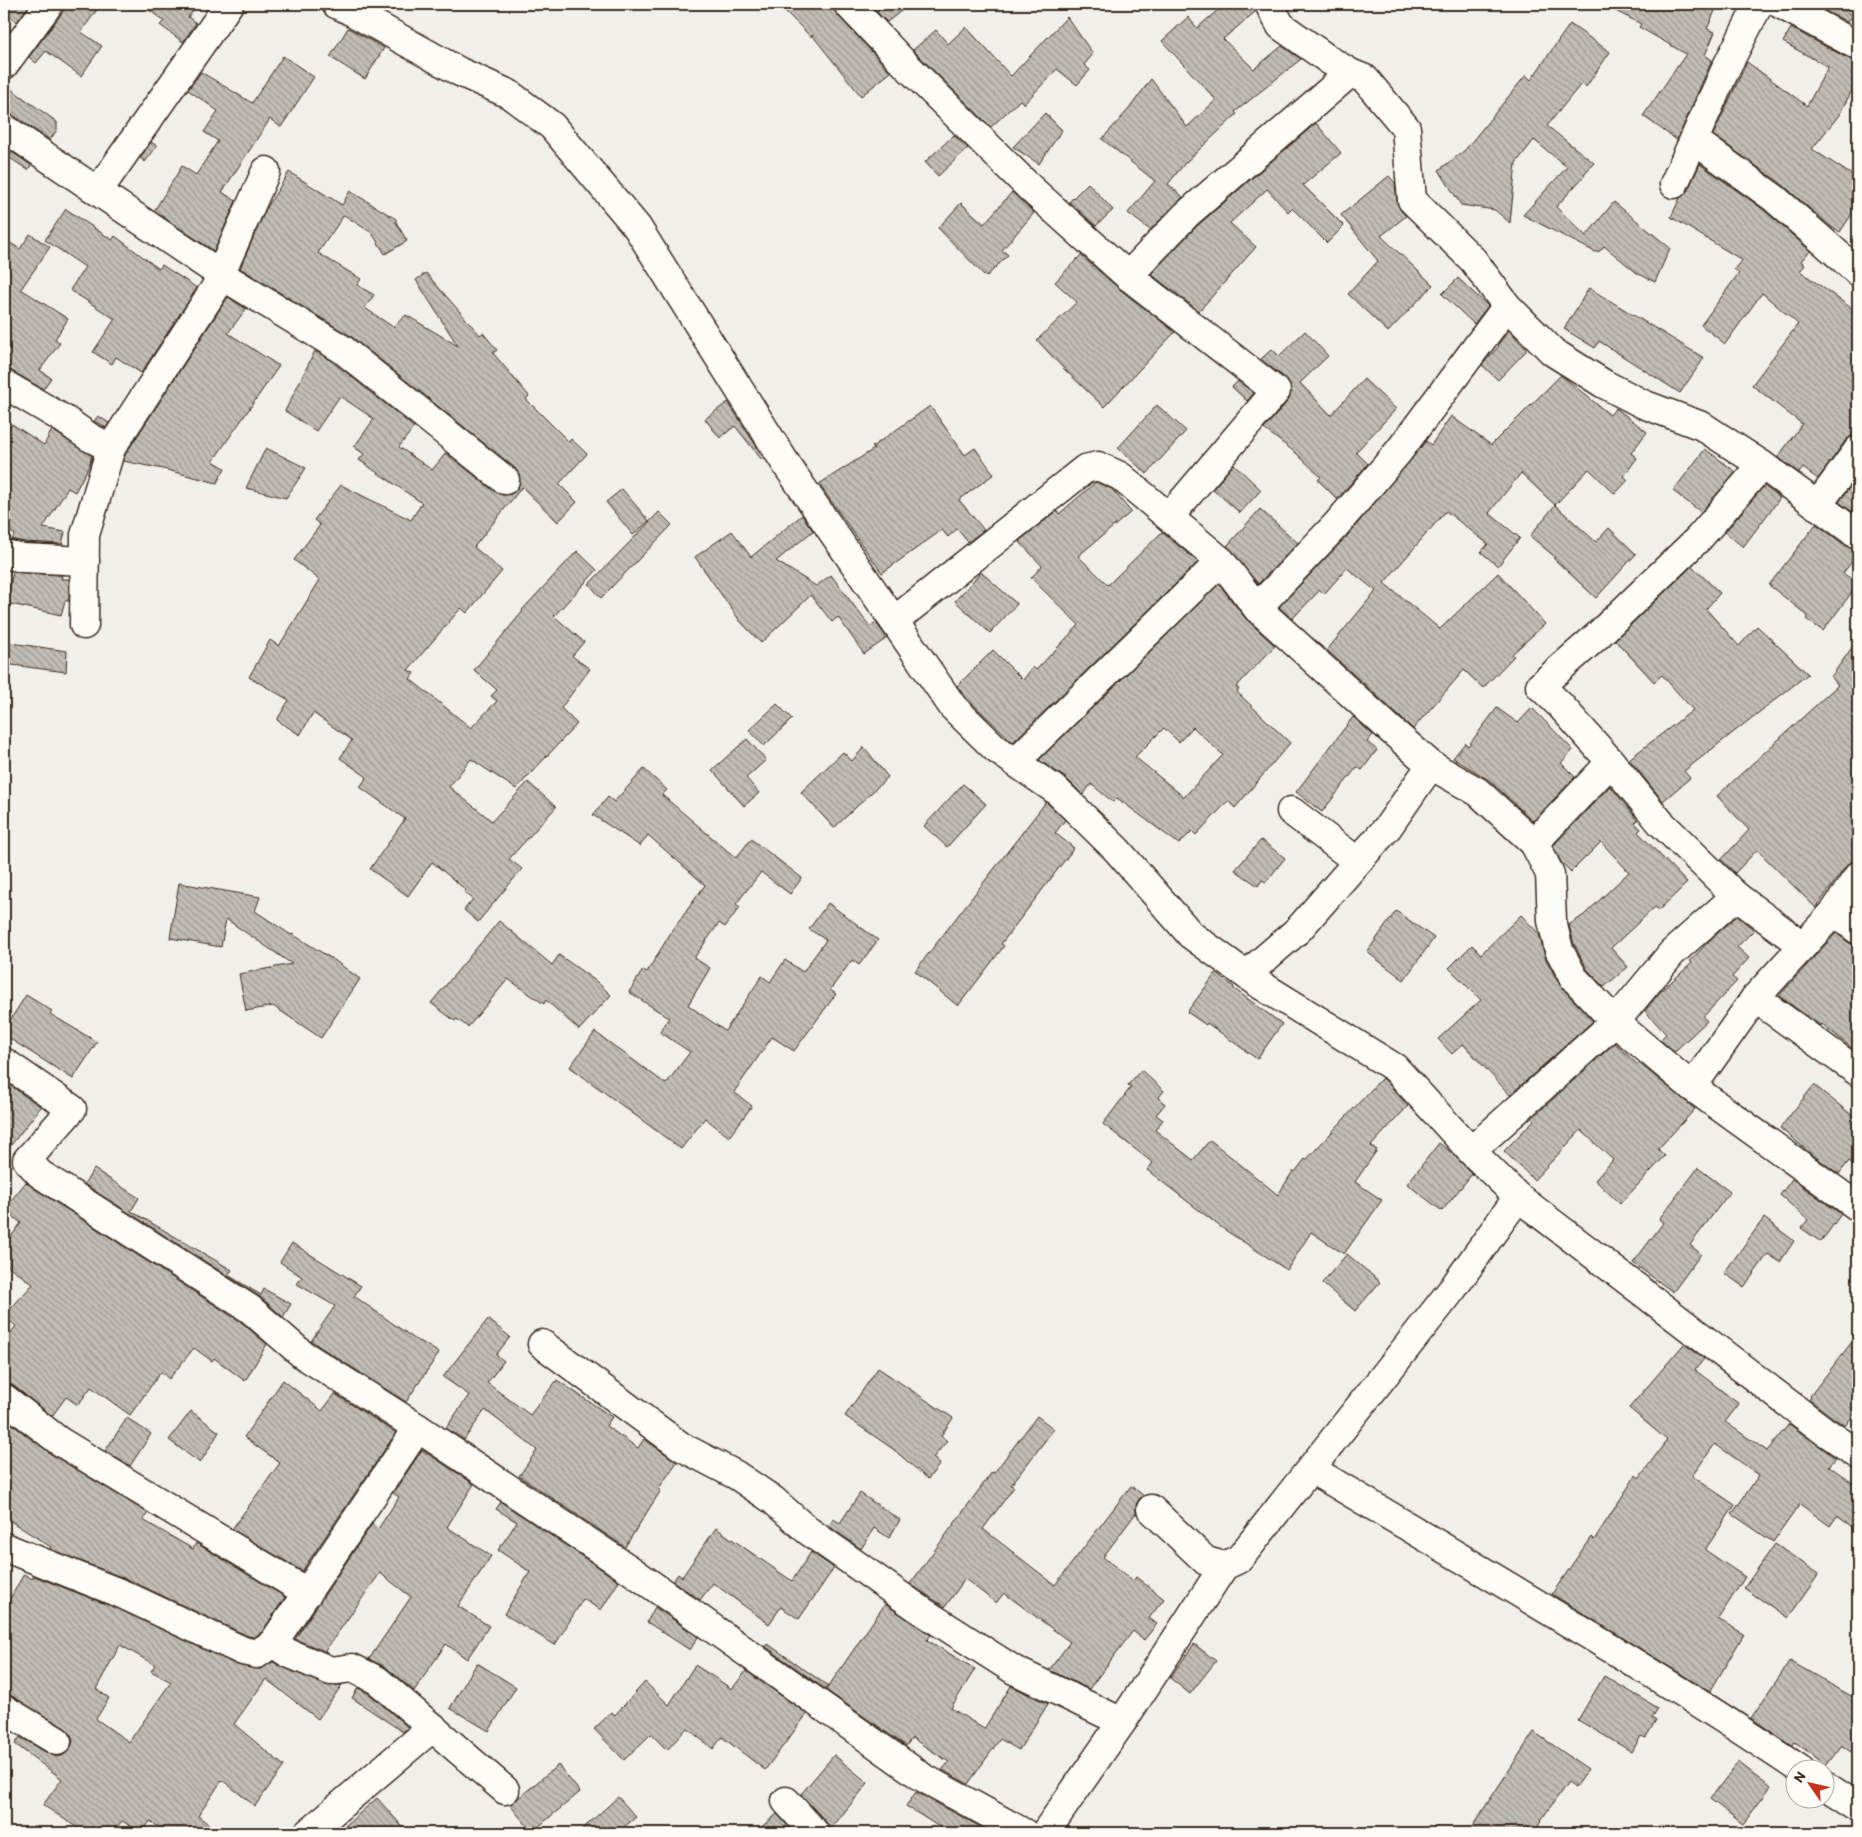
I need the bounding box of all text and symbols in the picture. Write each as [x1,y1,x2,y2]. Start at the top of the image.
north arrow [1784,1760,1834,1810]
text: N [1790,1768,1809,1786]

